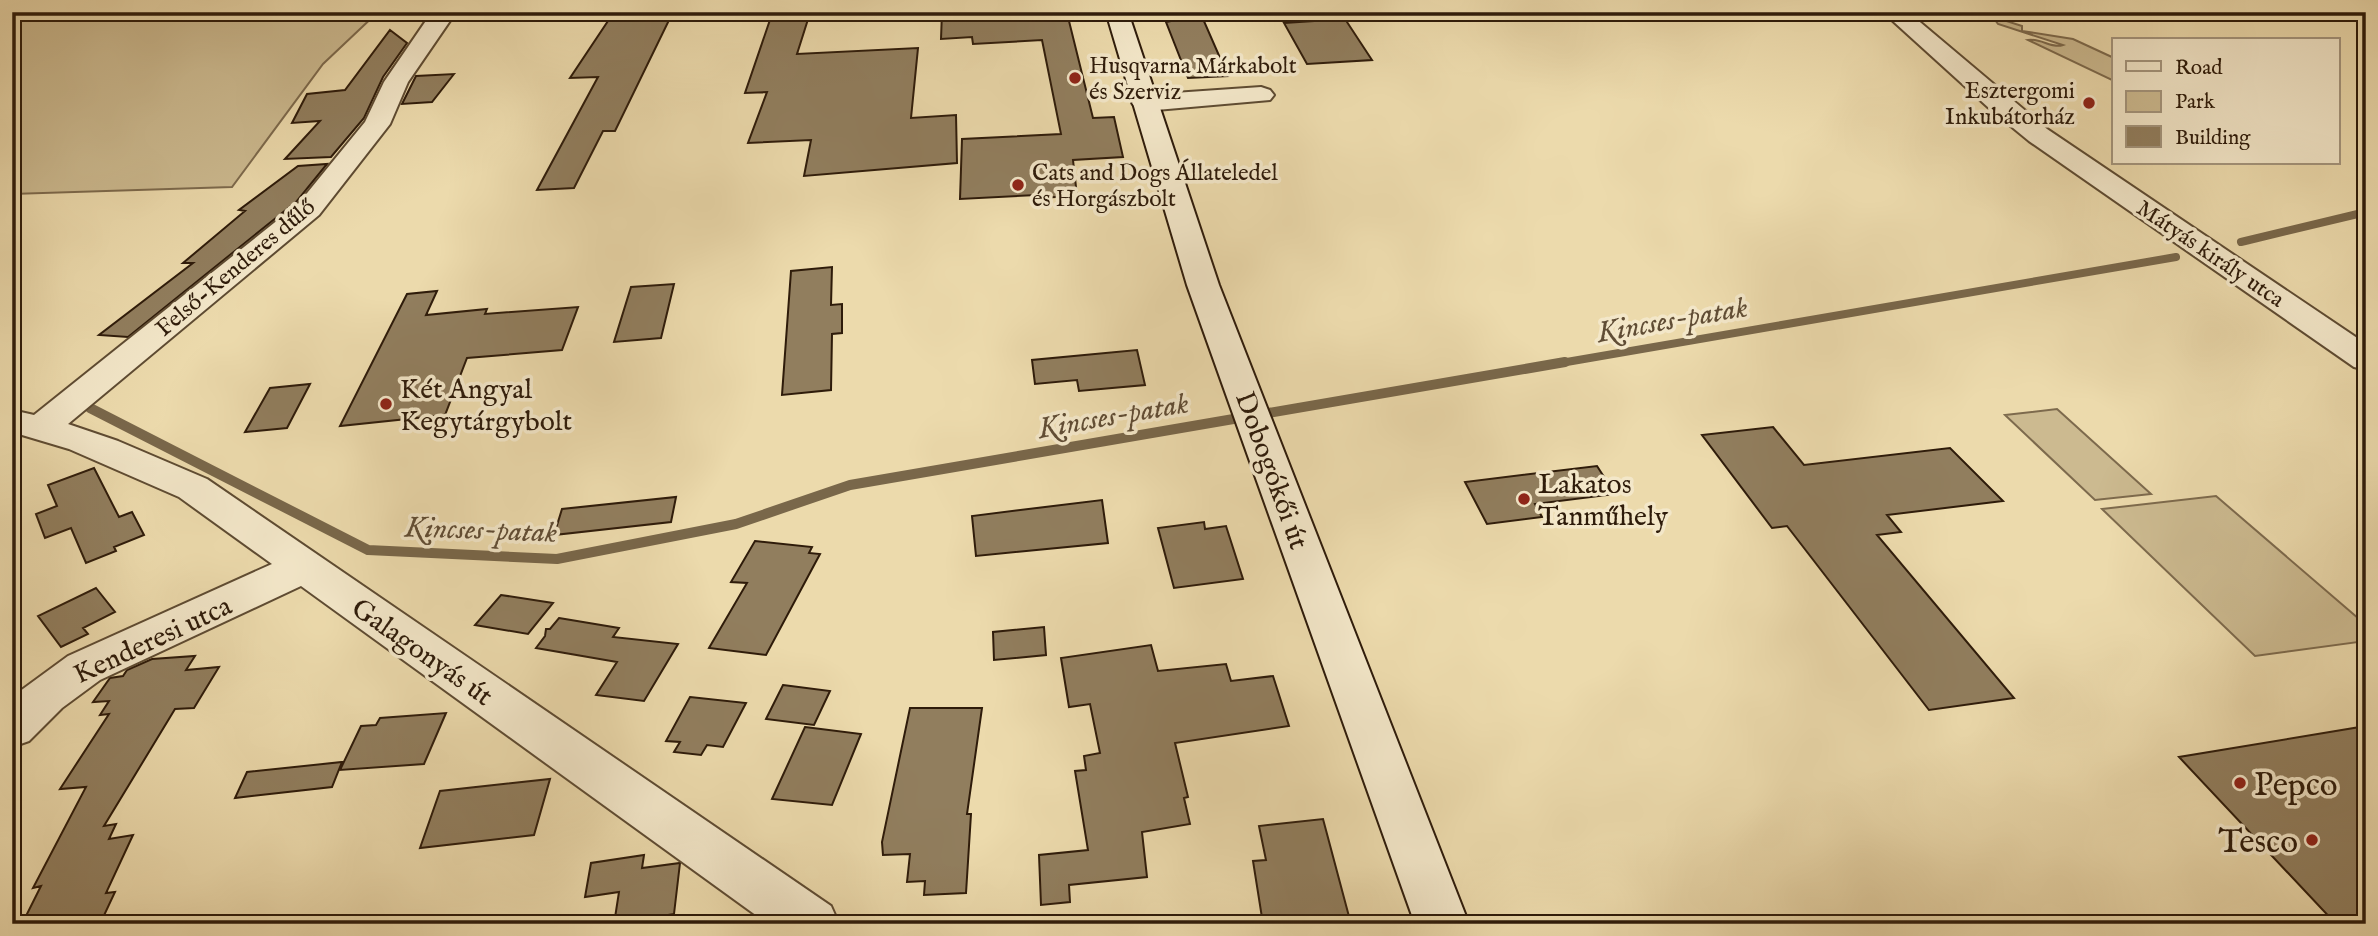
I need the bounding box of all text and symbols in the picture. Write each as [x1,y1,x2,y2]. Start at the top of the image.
legend [2112,38,2340,164]
place label: Husqvarna Márkabolt és Szerviz [1089,52,1297,107]
text: Road [2175,55,2223,82]
marker: Husqvarna Márkabolt és Szerviz [1067,70,1083,86]
place label: Esztergomi Inkubátorház [1945,77,2075,132]
text: Park [2175,89,2216,116]
marker: Esztergomi Inkubátorház [2081,95,2097,111]
text: Building [2175,125,2251,152]
place label: Cats and Dogs Állateledel és Horgászbolt [1032,158,1278,214]
marker: Cats and Dogs Állateledel és Horgászbolt [1010,177,1026,193]
street label: Felső-Kenderes dűlő [150,193,322,343]
street label: Mátyás király utca [2131,194,2290,315]
water label: Kincses-patak [1593,289,1751,353]
place label: Két Angyal Kegytárgybolt [400,373,572,440]
water label: Kincses-patak [1034,385,1192,449]
street label: Dobogókői út [1226,387,1315,555]
marker: Két Angyal Kegytárgybolt [378,396,394,412]
place label: Lakatos Tanműhely [1538,468,1668,535]
marker: Lakatos Tanműhely [1516,491,1532,507]
water label: Kincses-patak [403,509,558,553]
street label: Kenderesi utca [68,589,239,693]
street label: Galagonyás út [344,591,499,715]
place label: Pepco [2254,765,2338,807]
marker: Pepco [2232,775,2248,791]
place label: Tesco [2218,822,2298,864]
marker: Tesco [2304,832,2320,848]

